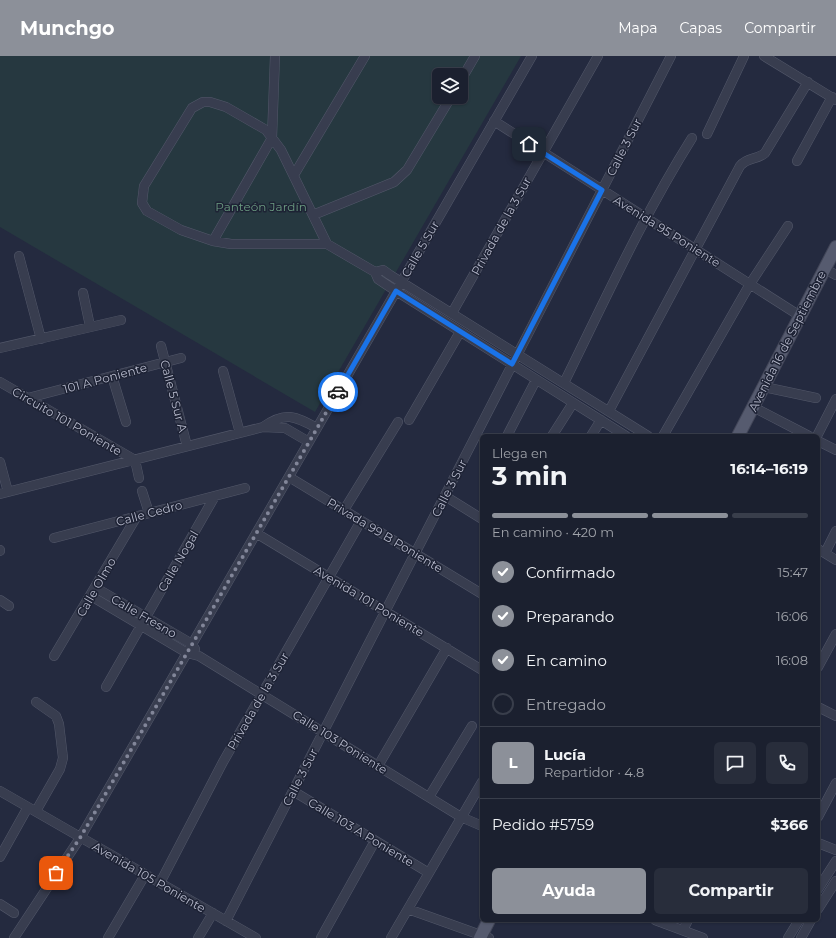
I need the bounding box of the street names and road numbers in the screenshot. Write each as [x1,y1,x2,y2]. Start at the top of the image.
street label: Calle 3 Sur [603,116,645,178]
street label: Privada de la 3 Sur [468,174,534,278]
street label: Avenida 95 Poniente [611,192,723,270]
street label: Calle 5 Sur [398,218,442,280]
street label: Avenida 16 de Septiembre [745,268,829,414]
street label: Calle 5 Sur A [157,358,191,434]
street label: 101 A Poniente [61,360,149,396]
street label: Circuito 101 Poniente [10,384,124,458]
street label: Calle 3 Sur [428,457,470,519]
street label: Privada 99 B Poniente [324,494,446,576]
street label: Calle Cedro [114,497,184,529]
street label: Calle Nogal [154,528,202,594]
street label: Calle Olmo [73,555,119,619]
street label: Avenida 101 Poniente [311,562,427,640]
street label: Calle Fresno [109,591,179,641]
street label: Privada de la 3 Sur [224,649,292,752]
street label: Calle 103 Poniente [290,707,390,777]
street label: Calle 3 Sur [279,746,321,808]
street label: Calle 103 A Poniente [305,794,417,870]
street label: Avenida 105 Poniente [90,838,208,916]

